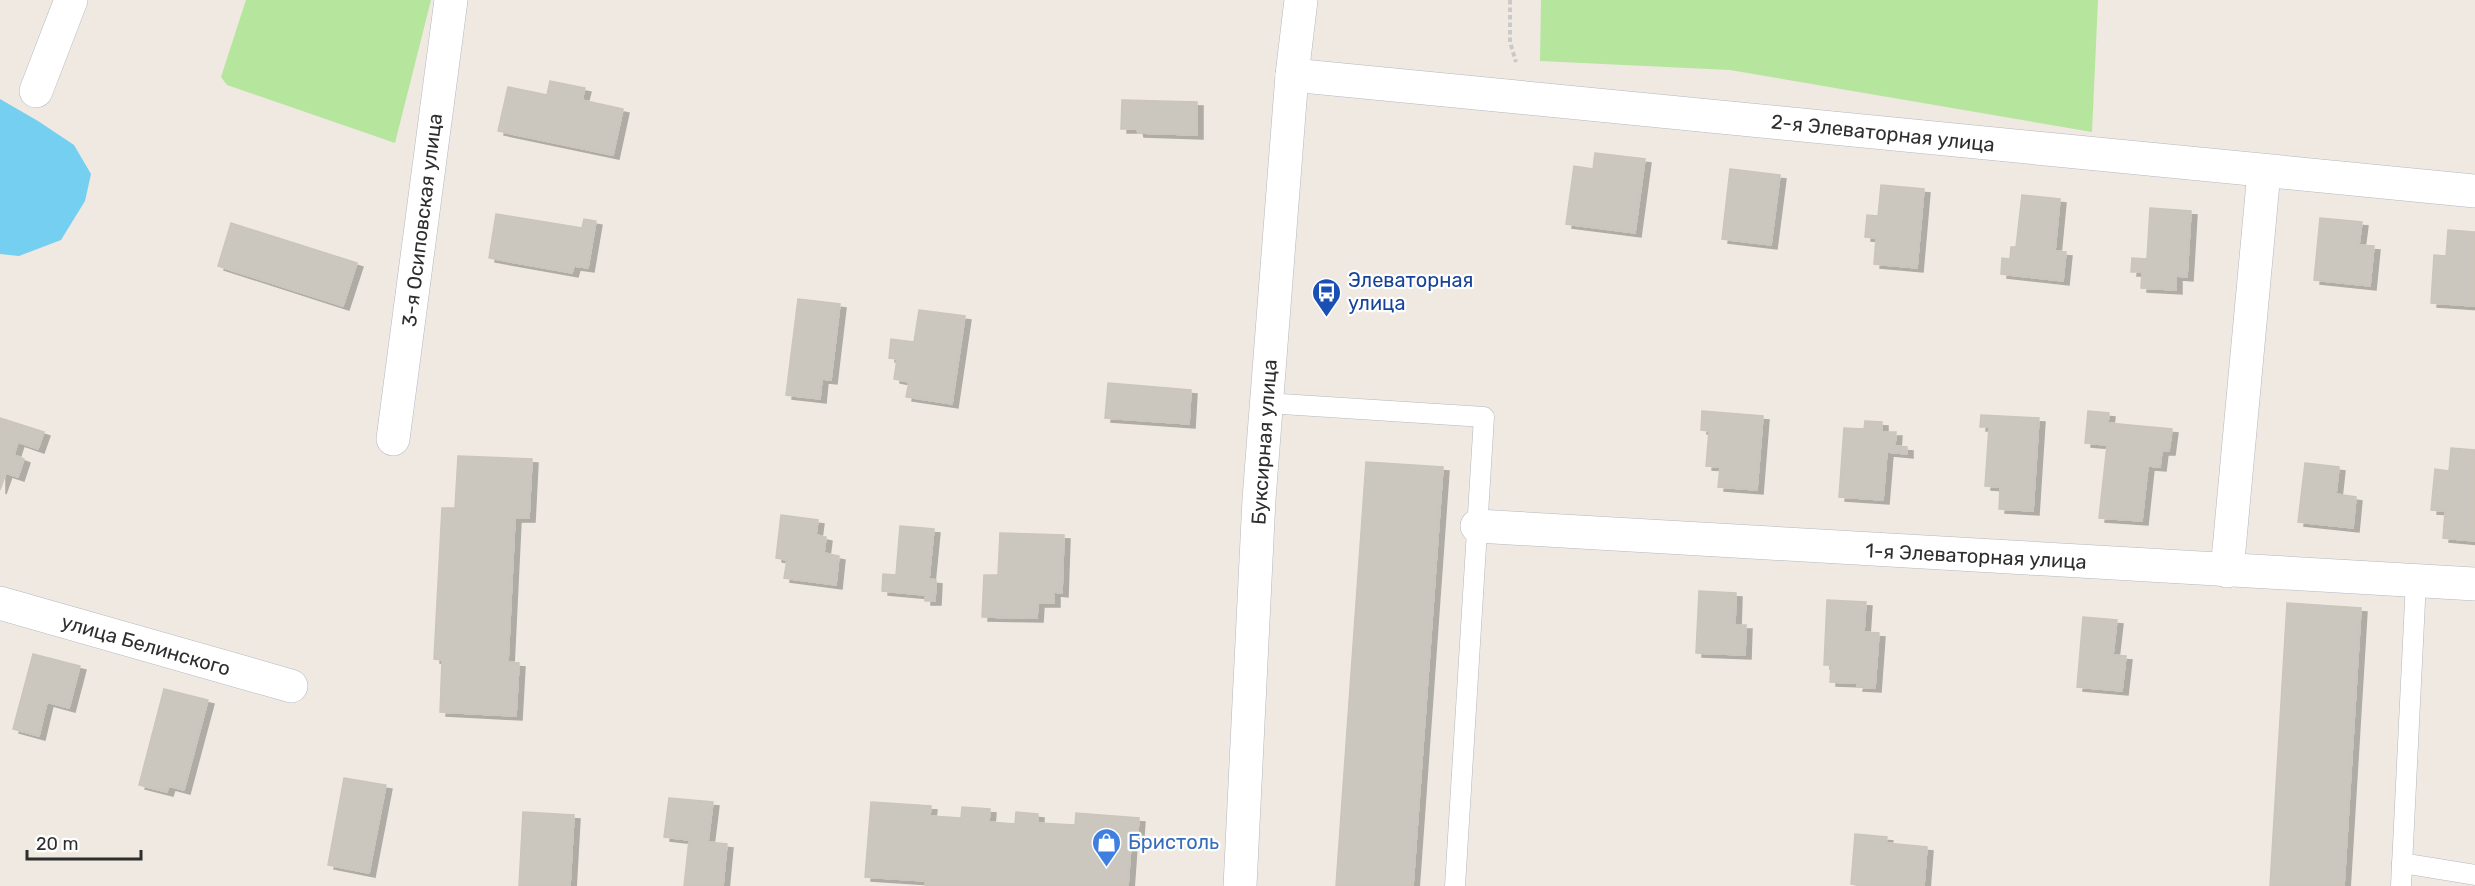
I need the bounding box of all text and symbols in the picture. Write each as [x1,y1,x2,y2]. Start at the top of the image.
street label: 2-я Элеваторная улица [1770,109,1996,157]
street label: 3-я Осиповская улица [397,112,447,328]
place label: Элеваторная улица [1348,268,1473,315]
bus stop icon: Элеваторная улица [1311,276,1343,318]
street label: Буксирная улица [1246,359,1282,525]
street label: 1-я Элеваторная улица [1865,538,2087,574]
street label: улица Белинского [59,609,233,681]
scale bar [27,823,141,861]
shop icon: Бристоль [1091,826,1123,868]
place label: Бристоль [1128,830,1219,854]
text: 20 m [36,833,78,855]

